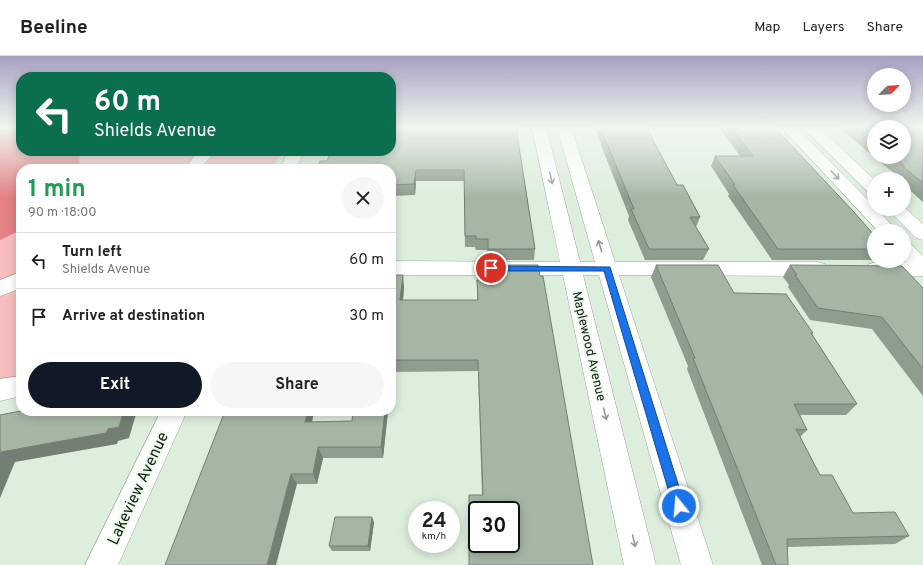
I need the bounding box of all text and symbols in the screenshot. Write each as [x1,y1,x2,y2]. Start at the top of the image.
text: Beeline [20,16,88,40]
text: Map [754,19,780,36]
text: Layers [802,19,844,36]
text: Share [866,19,903,36]
north arrow [867,68,911,112]
map controls [867,68,911,268]
text: 60 m [94,85,161,121]
icon: left [28,88,80,140]
text: Shields Avenue [94,120,216,143]
button: layers [867,120,911,164]
one-way arrow [830,170,839,180]
one-way arrow [548,172,556,185]
button: + [867,172,911,216]
text: 1 min [28,175,86,205]
button: close [342,177,384,219]
text: 90 m · 18:00 [28,205,96,221]
button: − [867,224,911,268]
one-way arrow [596,240,603,253]
text: Turn left [62,243,122,262]
icon: left [28,250,50,272]
text: 60 m [349,251,384,270]
pin [474,251,508,285]
icon: arrive [480,257,502,279]
text: Shields Avenue [62,262,150,278]
street label: Maplewood Avenue [568,290,608,403]
icon: arrive [28,306,50,328]
text: Arrive at destination [62,307,205,326]
text: 30 m [349,307,384,326]
button: Exit [28,362,202,408]
button: Share [210,362,384,408]
one-way arrow [602,407,610,420]
street label: Lakeview Avenue [104,429,174,549]
position arrow [658,485,700,527]
speed limit sign: 30 [468,501,520,553]
text: 24 [421,509,447,535]
text: km/h [422,530,446,543]
one-way arrow [631,534,639,547]

